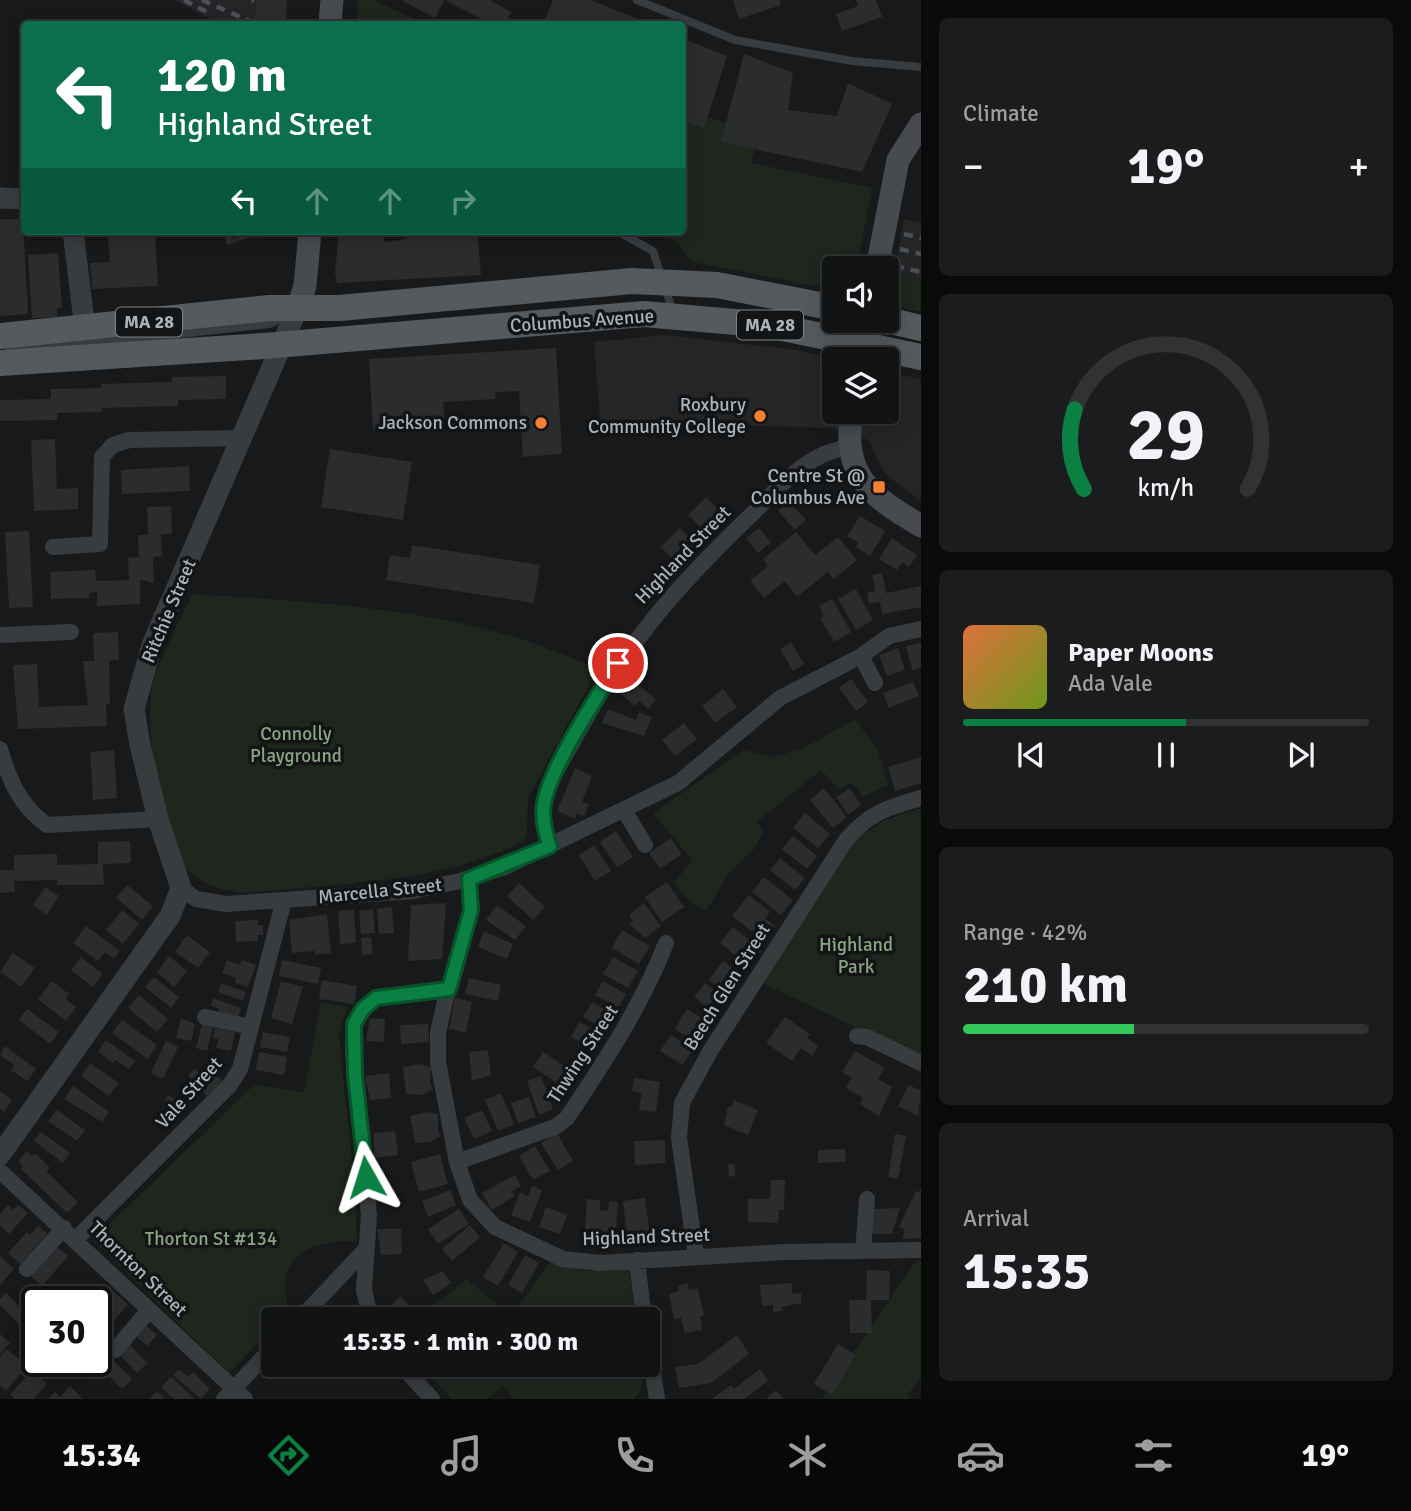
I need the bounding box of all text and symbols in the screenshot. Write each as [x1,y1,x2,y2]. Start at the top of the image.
text: 120 m [157,45,287,105]
icon: left [42,49,133,140]
text: Climate [963,99,1039,128]
text: Highland Street [157,105,372,144]
text: 19° [1128,134,1204,198]
text: − [963,143,984,190]
text: + [1348,143,1369,190]
icon: left [225,182,263,220]
icon: ahead [298,182,336,220]
icon: ahead [371,182,409,220]
icon: right [444,182,482,220]
map controls [822,256,899,424]
button: sound [822,256,899,333]
street label: Columbus Avenue [509,304,655,338]
road number: MA 28 [116,308,182,336]
road number: MA 28 [737,310,803,340]
button: layers [822,347,899,424]
text: 29 [1127,392,1205,481]
place label: Roxbury Community College [588,393,746,439]
marker: Roxbury Community College [752,408,768,424]
place label: Jackson Commons [378,411,527,435]
marker: Jackson Commons [533,415,549,431]
place label: Centre St @ Columbus Ave [751,464,865,510]
text: km/h [1138,472,1194,503]
marker: Centre St @ Columbus Ave [871,479,887,495]
street label: Highland Street [630,500,736,609]
street label: Ritchie Street [136,555,202,667]
pin [588,633,648,693]
text: Paper Moons [1068,637,1214,669]
icon: arrive [599,644,637,682]
text: Ada Vale [1068,669,1153,698]
park label: Connolly Playground [250,722,342,768]
icon: previous [1012,736,1050,774]
icon: pause [1147,736,1185,774]
icon: next [1282,736,1320,774]
street label: Marcella Street [317,873,443,909]
text: Range · 42% [963,918,1087,947]
street label: Beech Glen Street [678,919,776,1055]
park label: Highland Park [819,933,893,979]
text: 210 km [963,953,1128,1017]
street label: Thwing Street [542,1000,624,1108]
street label: Vale Street [151,1052,228,1134]
position arrow [329,1140,403,1214]
text: Arrival [963,1204,1029,1233]
street label: Thornton Street [84,1216,192,1322]
street label: Highland Street [582,1223,711,1251]
park label: Thorton St #134 [145,1227,277,1251]
text: 15:35 [963,1239,1091,1303]
speed limit sign: 30 [21,1286,112,1377]
text: 15:35 · 1 min · 300 m [343,1326,578,1358]
icon: directions [264,1431,313,1480]
icon: music [437,1431,486,1480]
icon: phone [610,1431,659,1480]
icon: climate [783,1431,832,1480]
icon: car [956,1431,1005,1480]
icon: filters [1129,1431,1178,1480]
text: 15:34 [62,1436,140,1475]
text: 19° [1302,1436,1349,1475]

